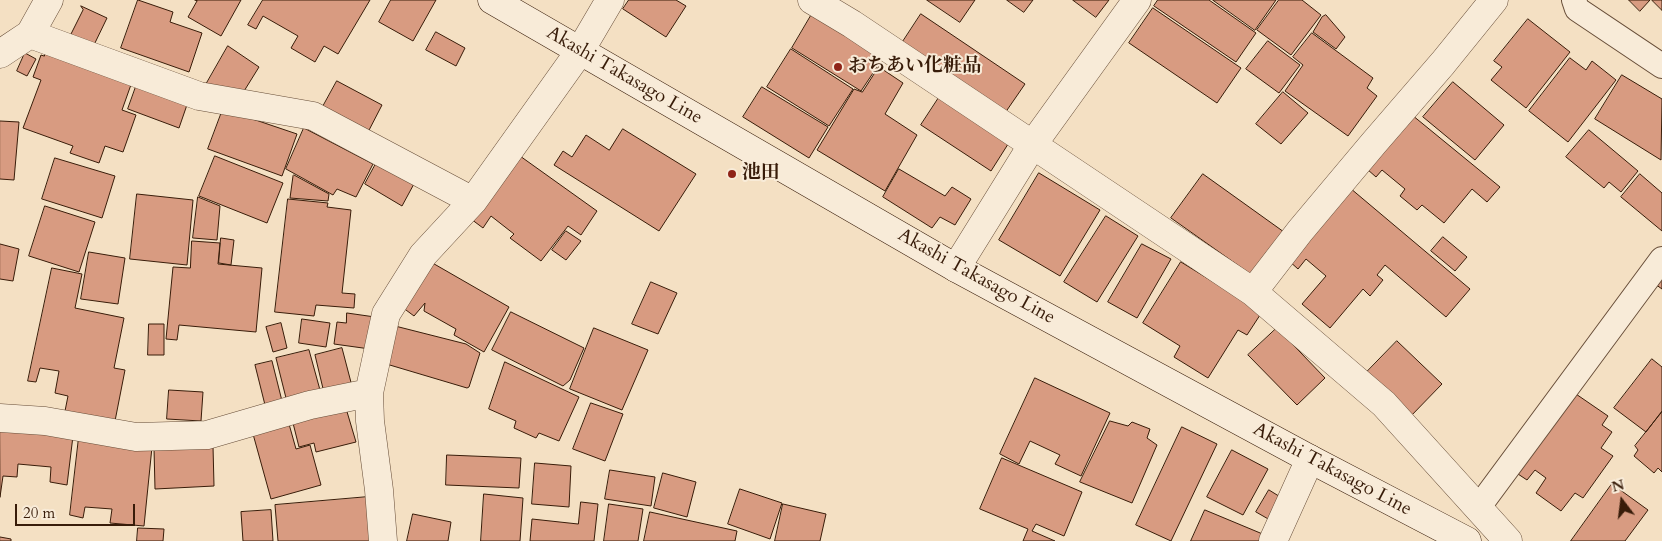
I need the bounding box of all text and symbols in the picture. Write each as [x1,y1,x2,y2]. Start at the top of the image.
street label: Akashi Takasago Line [542,22,706,130]
place label: おちあい化粧品 [848,56,981,78]
marker: おちあい化粧品 [832,61,844,73]
place label: 池田 [742,163,780,185]
marker: 池田 [726,168,738,180]
street label: Akashi Takasago Line [893,224,1059,330]
street label: Akashi Takasago Line [1249,419,1415,521]
text: N [1610,475,1626,497]
north arrow [1597,476,1647,526]
scale bar [18,494,138,526]
text: 20 m [23,503,55,523]

